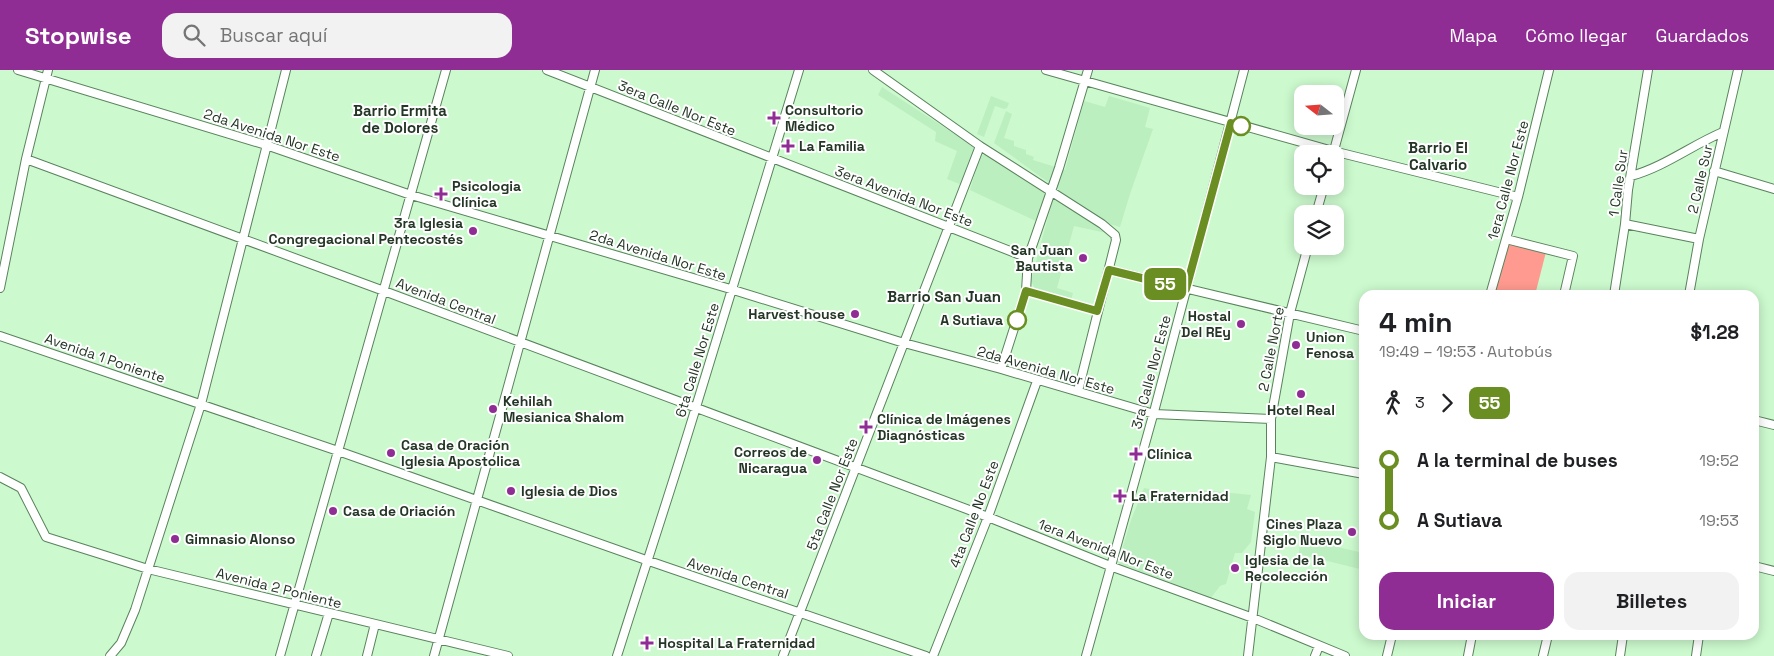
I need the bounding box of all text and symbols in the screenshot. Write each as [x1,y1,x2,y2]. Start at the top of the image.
search box [162,13,512,58]
text: Stopwise [25,20,132,51]
icon: search [180,21,208,49]
text: Buscar aquí [220,23,327,48]
text: Mapa [1449,24,1497,47]
text: Cómo llegar [1525,24,1627,47]
text: Guardados [1655,24,1749,47]
street label: 3era Calle Nor Este [615,76,739,140]
north arrow [1294,85,1344,135]
map controls [1294,85,1344,255]
district label: Barrio Ermita de Dolores [353,101,447,137]
place label: Consultorio Médico [785,101,863,135]
street label: 2da Avenida Nor Este [202,104,342,166]
marker: Consultorio Médico [767,111,781,125]
unlabelled marker [1231,116,1251,136]
street label: 1era Calle Nor Este [1483,118,1533,242]
place label: La Familia [799,137,865,155]
district label: Barrio El Calvario [1408,138,1468,174]
marker: La Familia [781,139,795,153]
street label: 2 Calle Sur [1683,143,1717,215]
button: locate [1294,145,1344,195]
street label: 1 Calle Sur [1604,148,1632,218]
street label: 3era Avenida Nor Este [832,161,976,231]
place label: Psicologia Clínica [452,177,521,211]
marker: Psicologia Clínica [434,187,448,201]
button: layers [1294,205,1344,255]
place label: 3ra Iglesia Congregacional Pentecostés [269,214,463,248]
marker: 3ra Iglesia Congregacional Pentecostés [467,225,479,237]
street label: 2da Avenida Nor Este [587,226,729,284]
place label: San Juan Bautista [1011,241,1073,275]
marker: San Juan Bautista [1077,252,1089,264]
line badge: 55 [1142,268,1188,300]
text: 55 [1154,272,1176,295]
street label: Avenida Central [394,274,498,328]
district label: Barrio San Juan [887,287,1001,306]
street label: 6ta Calle Nor Este [671,301,723,419]
text: 4 min [1379,304,1453,340]
place label: Harvest house [748,305,845,323]
street label: 2 Calle Norte [1254,305,1288,393]
place label: Hostal Del REy [1181,307,1231,341]
marker: Harvest house [849,308,861,320]
marker: A Sutiava [1007,310,1027,330]
place label: A Sutiava [940,311,1003,329]
street label: 3ra Calle Nor Este [1127,313,1175,431]
marker: Hostal Del REy [1235,318,1247,330]
text: $1.28 [1691,320,1739,345]
place label: Union Fenosa [1306,328,1354,362]
street label: Avenida 1 Poniente [42,329,168,387]
marker: Union Fenosa [1290,339,1302,351]
text: 19:49 – 19:53 · Autobús [1379,341,1552,362]
street label: 2da Avenida Nor Este [975,342,1117,398]
marker: Hotel Real [1295,388,1307,400]
icon: walk [1379,389,1407,417]
icon: forward [1433,389,1461,417]
text: 55 [1479,391,1500,414]
place label: Kehilah Mesianica Shalom [503,392,624,426]
text: 3 [1415,392,1425,413]
place label: Hotel Real [1267,401,1335,419]
marker: Kehilah Mesianica Shalom [487,403,499,415]
place label: Clínica de Imágenes Diagnósticas [877,410,1011,444]
marker: Clínica de Imágenes Diagnósticas [859,420,873,434]
street label: 5ta Calle Nor Este [802,435,862,553]
place label: Casa de Oración Iglesia Apostolica [401,436,520,470]
place label: Correos de Nicaragua [734,443,807,477]
place label: Clínica [1147,445,1192,463]
marker: Casa de Oración Iglesia Apostolica [385,447,397,459]
marker: Clínica [1129,447,1143,461]
text: A la terminal de buses [1417,448,1618,473]
text: 19:52 [1699,450,1739,471]
marker: Correos de Nicaragua [811,454,823,466]
street label: 4ta Calle No Este [945,458,1003,570]
place label: Iglesia de Dios [521,482,618,500]
marker: Iglesia de Dios [505,485,517,497]
place label: La Fraternidad [1131,487,1229,505]
marker: La Fraternidad [1113,489,1127,503]
place label: Casa de Oriación [343,502,455,520]
marker: Casa de Oriación [327,505,339,517]
text: A Sutiava [1417,508,1502,533]
text: 19:53 [1699,510,1739,531]
street label: 1era Avenida Nor Este [1036,515,1176,583]
place label: Cines Plaza Siglo Nuevo [1263,515,1342,549]
marker: Cines Plaza Siglo Nuevo [1346,526,1358,538]
place label: Gimnasio Alonso [185,530,295,548]
marker: Gimnasio Alonso [169,533,181,545]
place label: Iglesia de la Recolección [1245,551,1328,585]
street label: Avenida Central [685,553,791,603]
marker: Iglesia de la Recolección [1229,562,1241,574]
street label: Avenida 2 Poniente [214,564,344,612]
button: Iniciar [1379,572,1554,630]
button: Billetes [1564,572,1739,630]
place label: Hospital La Fraternidad [658,634,815,652]
marker: Hospital La Fraternidad [640,636,654,650]

